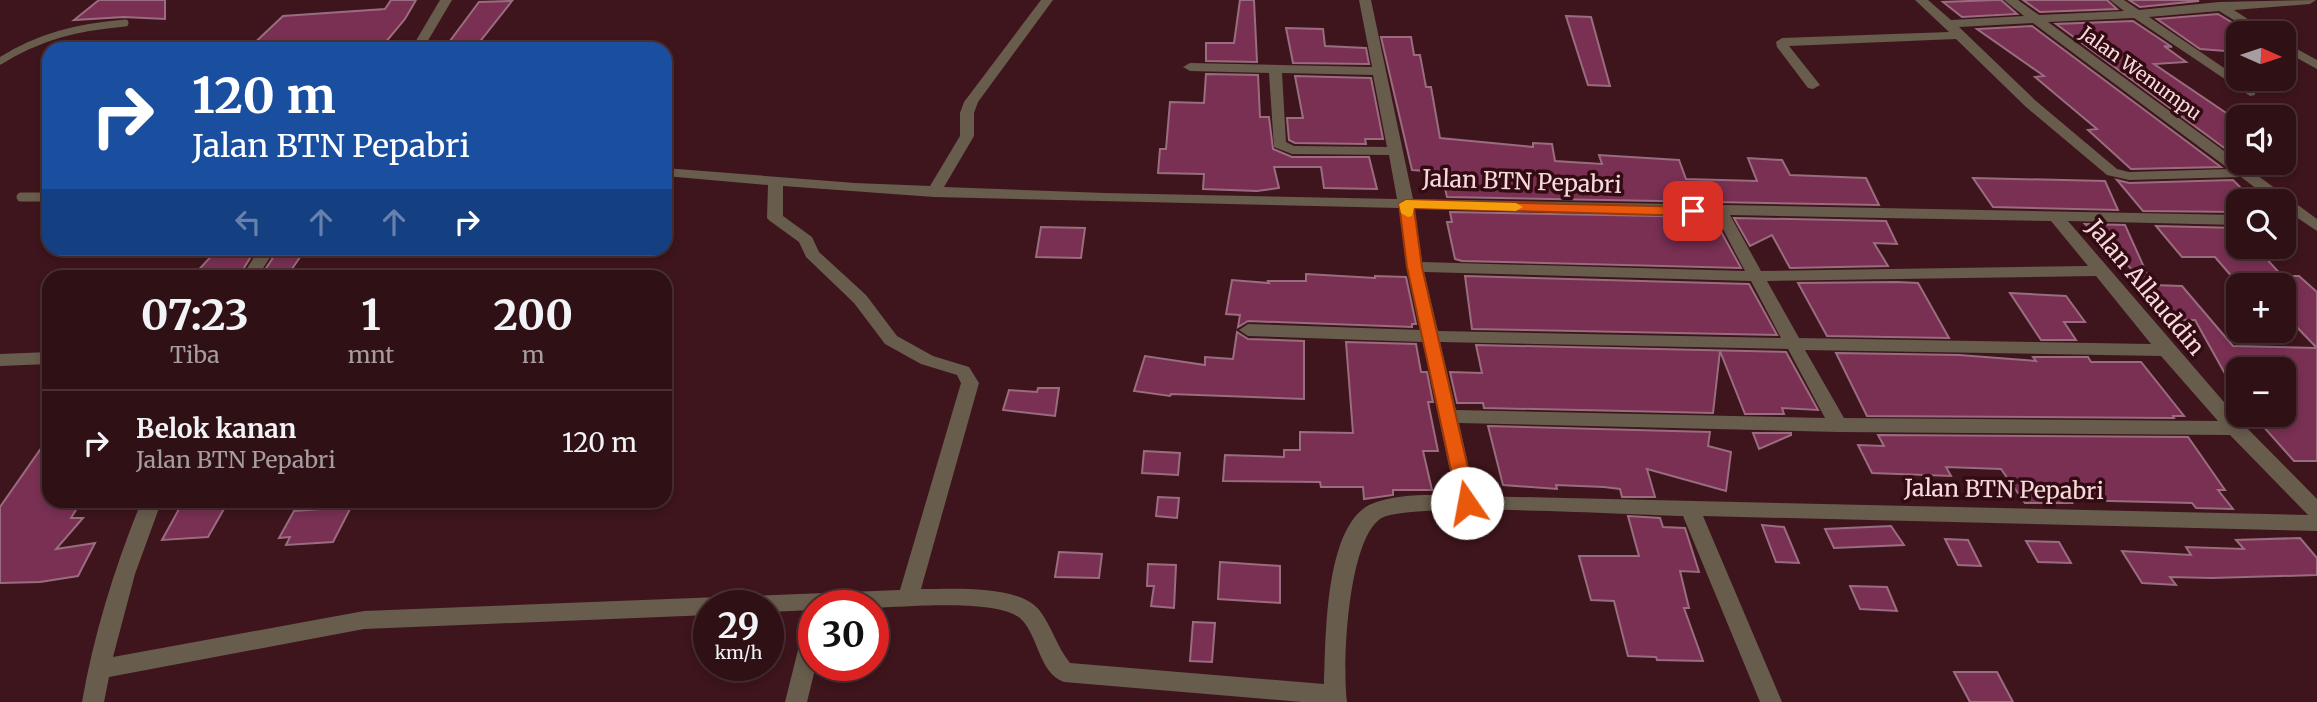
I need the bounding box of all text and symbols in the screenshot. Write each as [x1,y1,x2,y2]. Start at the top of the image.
street label: Jalan Wenumpu [2075,20,2206,125]
north arrow [2226,21,2296,91]
map controls [2226,21,2296,427]
text: 120 m [192,65,336,126]
icon: right [77,70,168,161]
button: sound [2226,105,2296,175]
text: Jalan BTN Pepabri [192,126,470,166]
street label: Jalan BTN Pepabri [1421,163,1622,199]
pin [1663,181,1723,241]
button: search [2226,189,2296,259]
icon: arrive [1674,192,1712,230]
icon: left [229,203,267,241]
icon: ahead [302,203,340,241]
icon: ahead [375,203,413,241]
icon: right [448,203,486,241]
street label: Jalan Allauddin [2080,212,2211,361]
button: + [2226,273,2296,343]
text: 07:23 [141,289,249,341]
text: 1 [361,289,381,341]
text: 200 [493,289,573,341]
text: Tiba [170,340,220,369]
text: mnt [348,340,394,369]
text: m [522,340,545,369]
button: − [2226,357,2296,427]
text: Belok kanan [136,412,296,445]
icon: right [77,424,115,462]
text: 120 m [562,426,637,459]
text: Jalan BTN Pepabri [136,445,336,474]
position arrow [1430,466,1504,540]
street label: Jalan BTN Pepabri [1903,473,2104,505]
speed limit sign: 30 [798,590,889,681]
text: 29 [718,604,759,648]
text: km/h [715,641,762,664]

